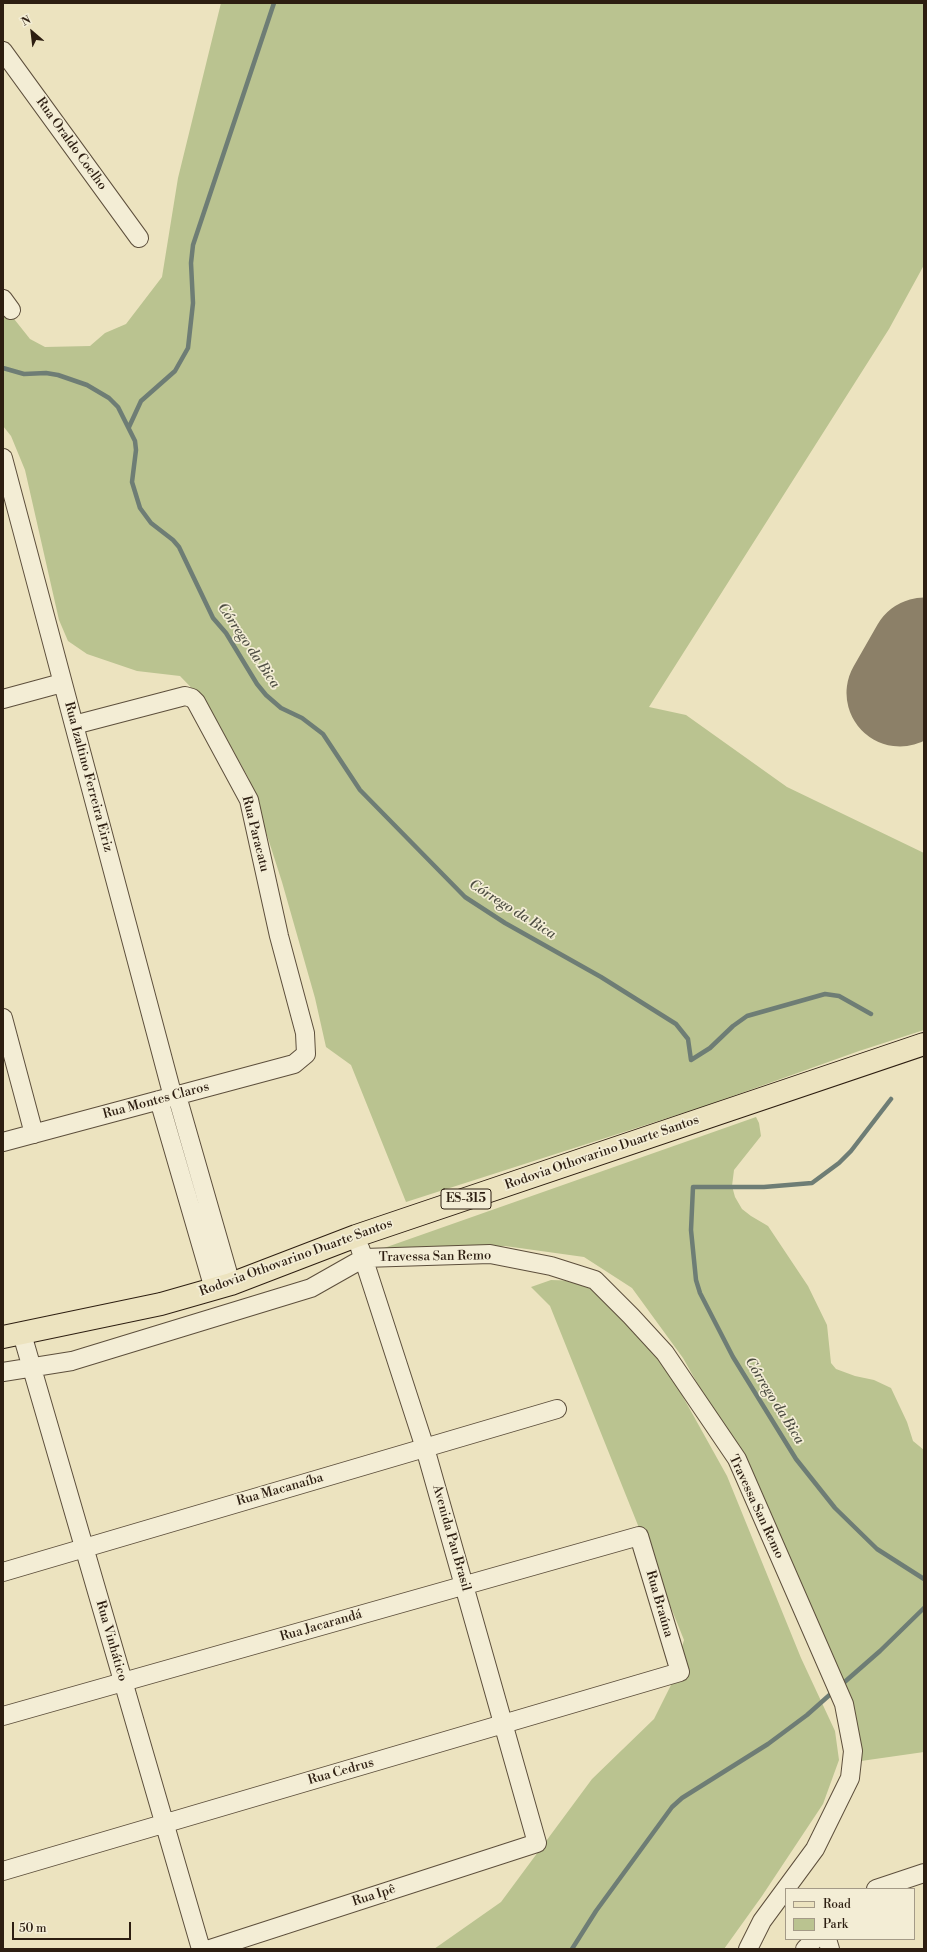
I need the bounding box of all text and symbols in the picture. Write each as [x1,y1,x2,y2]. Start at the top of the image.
north arrow [12,12,52,52]
text: N [19,13,33,30]
street label: Rua Oraldo Coelho [32,95,110,193]
water label: Córrego da Bica [213,600,283,692]
street label: Rua Izaltino Ferreira Eiriz [60,700,116,854]
street label: Rua Paracatu [238,794,272,874]
water label: Córrego da Bica [465,877,559,943]
street label: Rua Montes Claros [101,1079,211,1123]
street label: Rodovia Othovarino Duarte Santos [503,1112,701,1194]
road number: ES-315 [441,1189,491,1209]
street label: Rodovia Othovarino Duarte Santos [197,1216,395,1300]
street label: Travessa San Remo [379,1248,491,1266]
water label: Córrego da Bica [741,1354,807,1448]
street label: Travessa San Remo [725,1453,787,1561]
street label: Rua Macanaíba [235,1470,325,1510]
street label: Avenida Pau Brasil [428,1483,474,1593]
street label: Rua Braúna [642,1569,676,1639]
street label: Rua Vinhático [92,1599,130,1683]
street label: Rua Jacarandá [278,1607,364,1645]
street label: Rua Cedrus [306,1755,376,1789]
street label: Rua Ipê [350,1882,398,1910]
legend [785,1888,915,1940]
text: Road [823,1897,851,1912]
scale bar [14,1914,133,1940]
text: Park [823,1917,848,1932]
text: 50 m [19,1921,47,1936]

